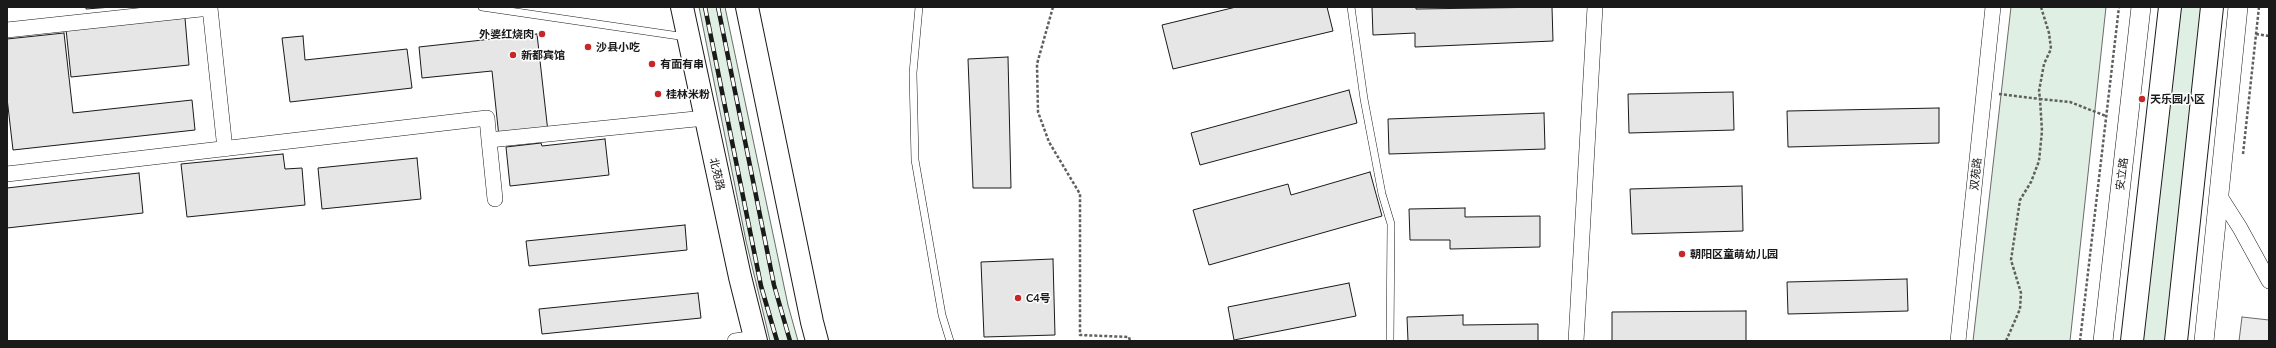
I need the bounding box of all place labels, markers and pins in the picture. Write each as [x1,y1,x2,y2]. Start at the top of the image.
place label: 外婆红烧肉 [479,27,534,41]
marker: 外婆红烧肉 [537,29,547,39]
place label: 沙县小吃 [596,40,640,54]
marker: 沙县小吃 [583,42,593,52]
place label: 新都宾馆 [521,48,565,62]
marker: 新都宾馆 [508,50,518,60]
place label: 有面有串 [660,57,704,71]
marker: 有面有串 [647,59,657,69]
place label: 桂林米粉 [666,87,710,101]
marker: 桂林米粉 [653,89,663,99]
place label: 天乐园小区 [2150,92,2205,106]
marker: 天乐园小区 [2137,94,2147,104]
place label: 朝阳区童萌幼儿园 [1690,247,1778,261]
marker: 朝阳区童萌幼儿园 [1677,249,1687,259]
place label: C4号 [1026,291,1051,305]
marker: C4号 [1013,293,1023,303]

